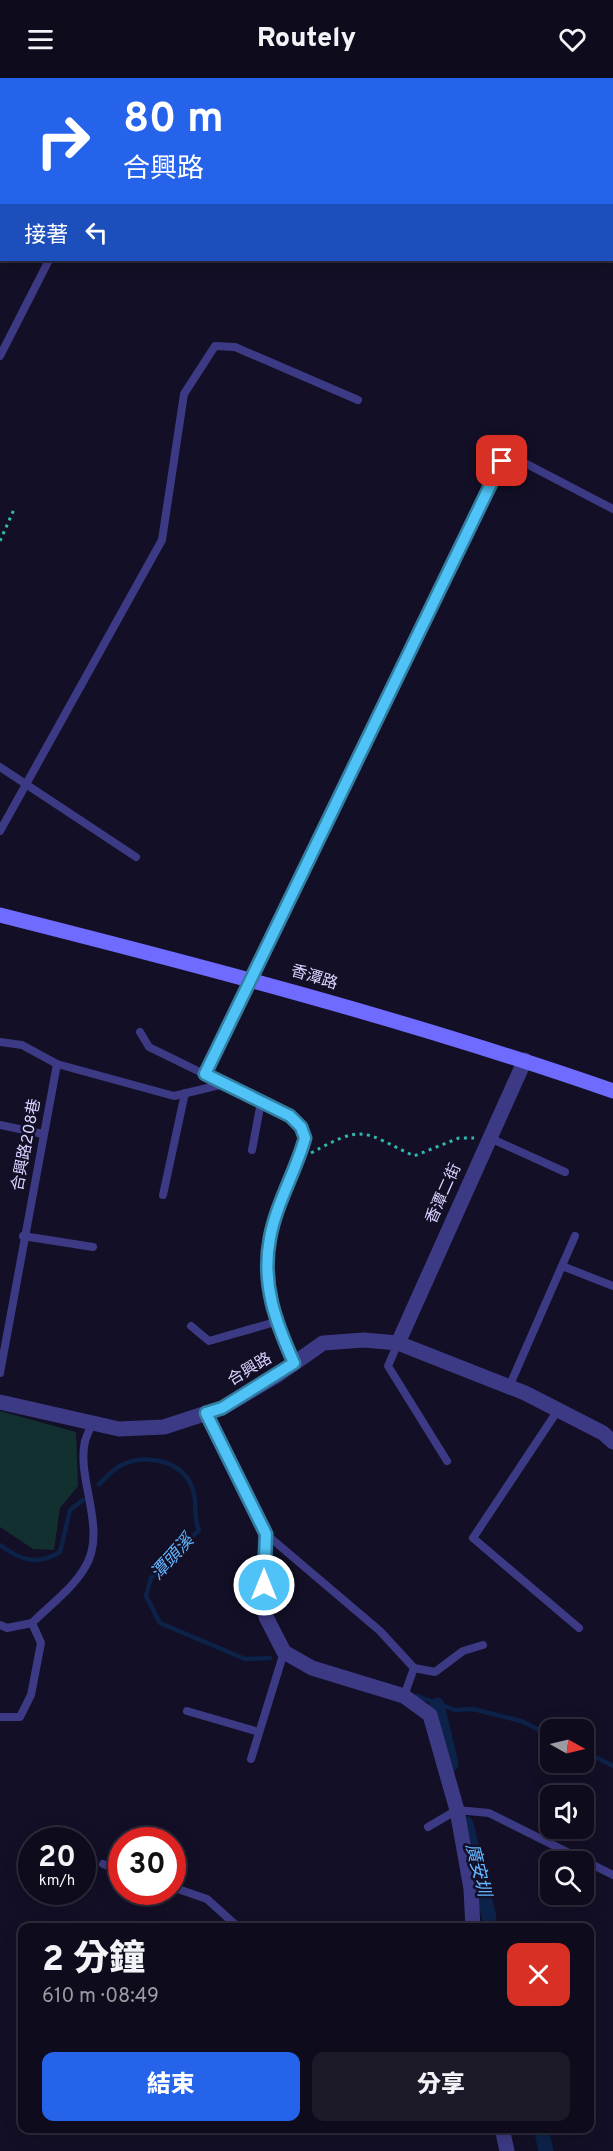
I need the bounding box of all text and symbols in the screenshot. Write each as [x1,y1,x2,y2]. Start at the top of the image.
text: Routely [257,22,356,56]
icon: menu [24,23,57,56]
icon: heart [556,23,589,56]
text: 80 m [123,94,224,147]
icon: right [24,102,102,180]
text: 合興路 [123,153,204,187]
icon: left [80,216,113,249]
text: 接著 [24,223,68,250]
pin [476,435,527,486]
icon: arrive [485,444,518,477]
street label: 香潭路 [288,961,340,995]
street label: 合興路208巷 [8,1097,46,1193]
street label: 香潭二街 [422,1161,466,1227]
street label: 合興路 [224,1349,276,1391]
water label: 潭頭溪 [146,1528,202,1586]
position arrow [232,1553,296,1617]
north arrow [540,1719,594,1773]
map controls [540,1719,594,1905]
button: sound [540,1785,594,1839]
speed limit sign: 30 [108,1827,186,1905]
text: 20 [38,1840,76,1877]
water label: 廣安圳 [459,1841,495,1902]
button: search [540,1851,594,1905]
text: km/h [39,1872,75,1891]
text: 2 分鐘 [42,1938,145,1984]
button: close [507,1943,570,2006]
text: 610 m · 08:49 [42,1984,159,2010]
button: 結束 [42,2052,300,2121]
button: 分享 [312,2052,570,2121]

